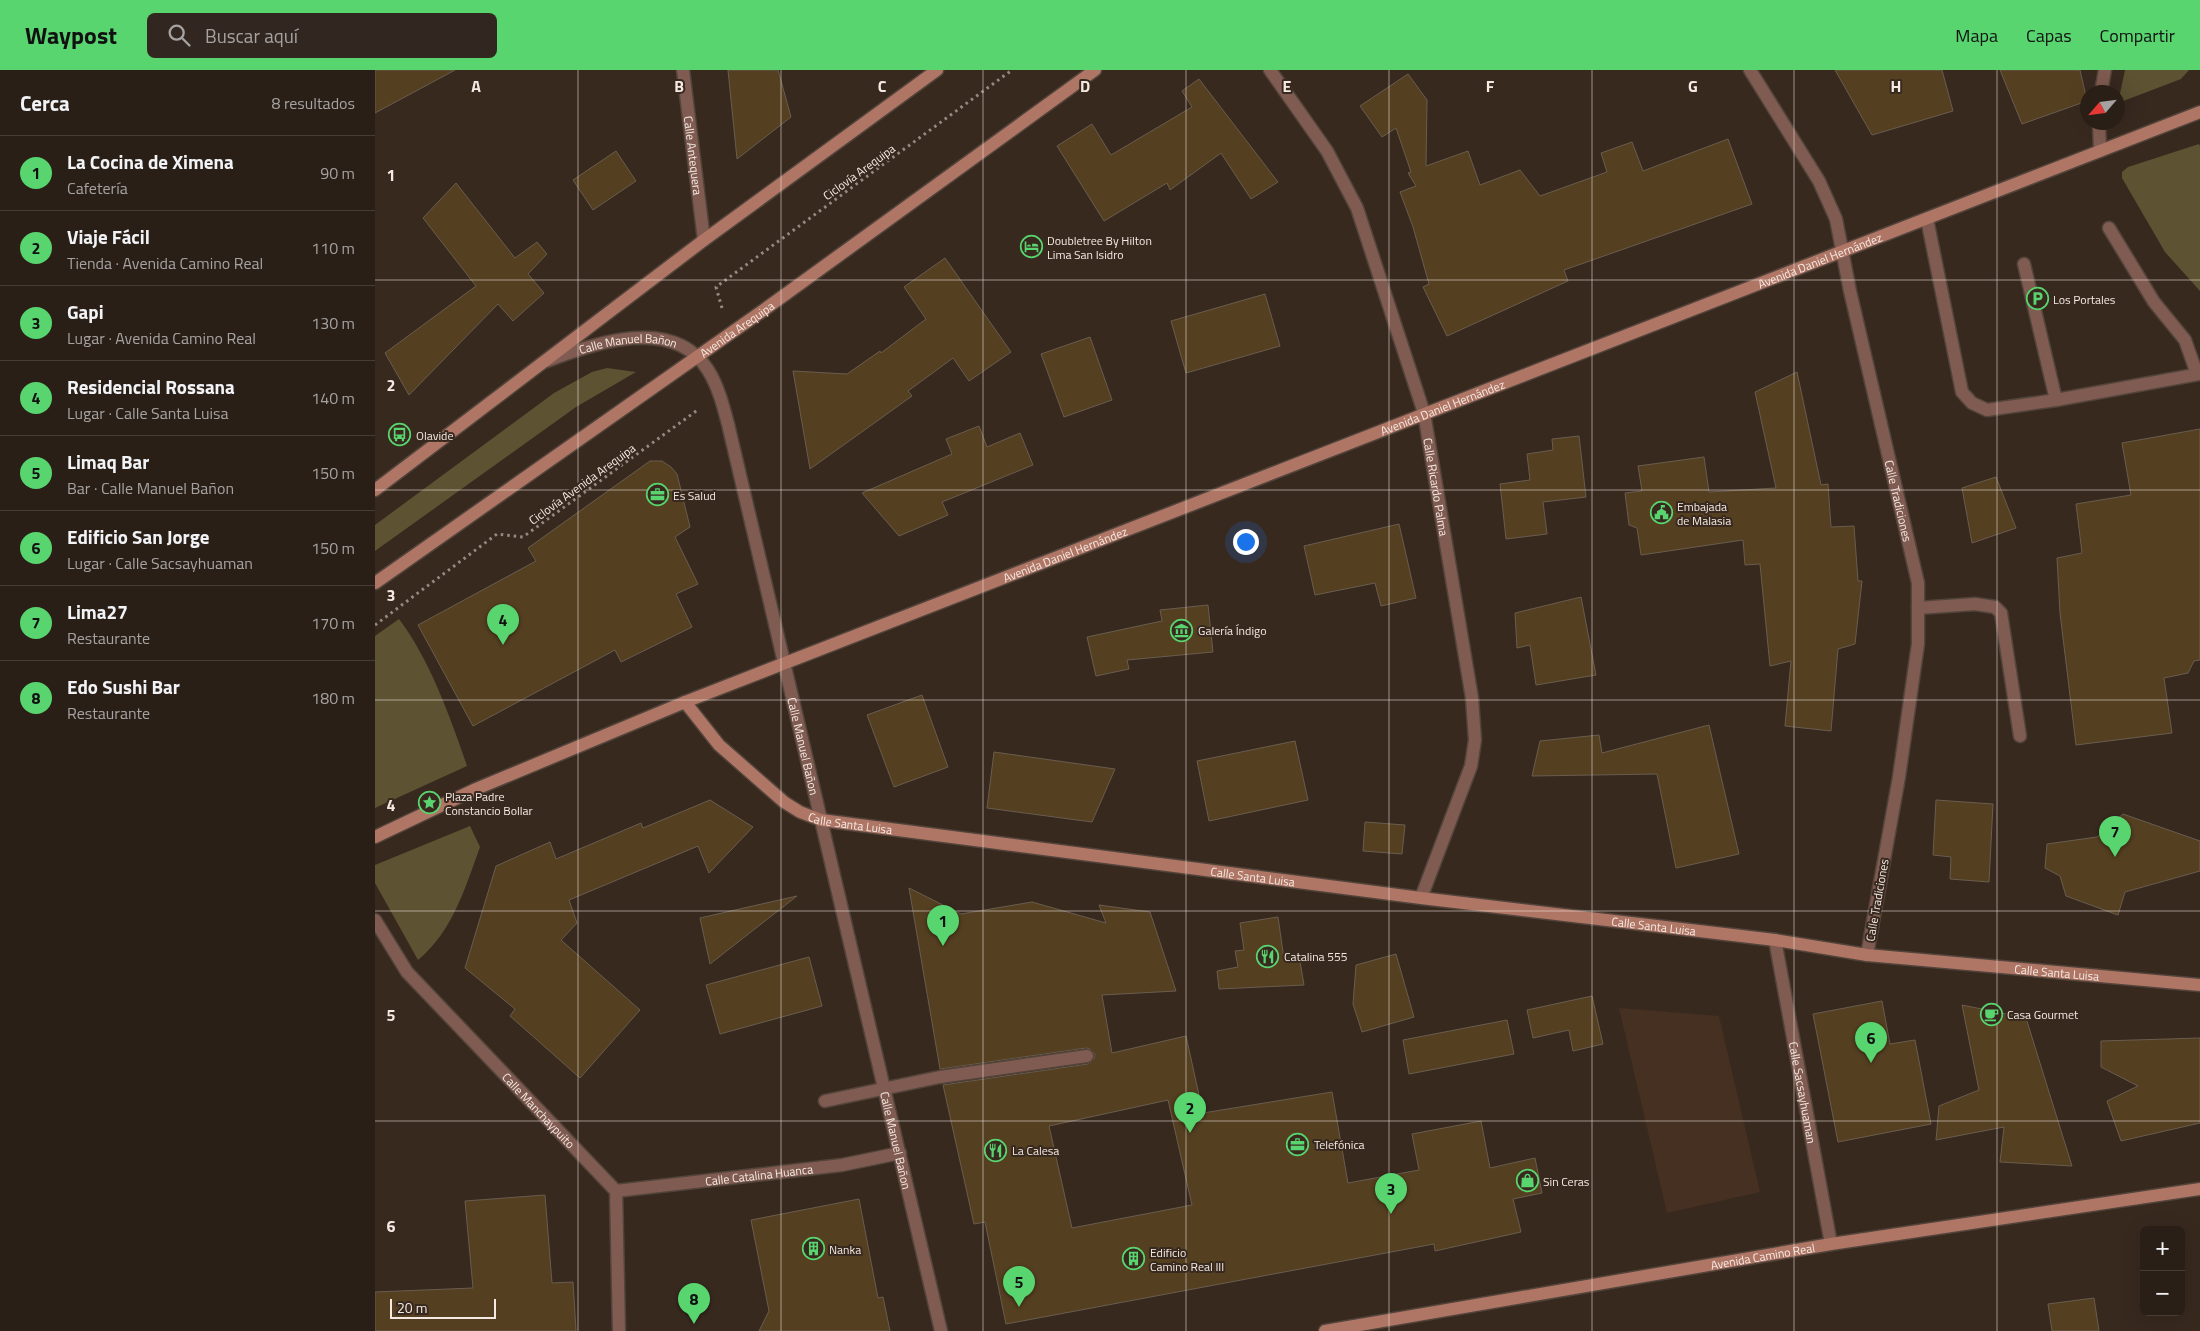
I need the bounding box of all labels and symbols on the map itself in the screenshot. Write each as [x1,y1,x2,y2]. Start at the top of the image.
text: A [471,74,481,98]
text: B [674,74,684,98]
text: C [878,74,887,98]
text: D [1080,74,1090,98]
text: E [1283,74,1292,98]
text: F [1486,74,1495,98]
text: G [1688,74,1698,98]
text: H [1891,74,1901,98]
north arrow [2080,85,2125,130]
street label: Calle Antequera [679,115,708,196]
street label: Ciclovía Arequipa [819,139,899,205]
text: 1 [387,163,395,187]
street label: Avenida Daniel Hernández [1755,227,1885,293]
place label: Doubletree By Hilton Lima San Isidro [1047,231,1152,264]
hotel icon: Doubletree By Hilton Lima San Isidro [1019,235,1043,259]
parking icon: Los Portales [2025,287,2049,311]
place label: Los Portales [2053,290,2116,309]
street label: Avenida Arequipa [695,296,778,362]
street label: Calle Manuel Bañon [576,328,680,359]
text: 2 [387,373,395,397]
street label: Avenida Daniel Hernández [1377,374,1507,440]
bus stop icon: Olavide [388,423,412,447]
place label: Olavide [416,426,453,445]
street label: Calle Ricardo Palma [1419,436,1454,537]
street label: Ciclovía Avenida Arequipa [525,439,639,529]
street label: Calle Tradiciones [1880,458,1918,544]
office icon: Es Salud [645,483,669,507]
place label: Es Salud [673,486,716,505]
place label: Embajada de Malasia [1677,497,1731,530]
public building icon: Embajada de Malasia [1649,501,1673,525]
street label: Avenida Daniel Hernández [1000,521,1130,587]
your location [1233,529,1259,555]
text: 3 [387,583,395,607]
pin: 4 [487,604,519,645]
museum icon: Galería Índigo [1170,618,1194,642]
place label: Galería Índigo [1198,621,1267,640]
street label: Calle Manuel Bañon [783,695,824,797]
place label: Plaza Padre Constancio Bollar [445,787,533,820]
place icon: Plaza Padre Constancio Bollar [417,791,441,815]
text: 4 [387,793,396,817]
street label: Calle Santa Luisa [805,806,893,839]
pin: 7 [2099,816,2131,857]
street label: Calle Tradiciones [1860,857,1894,943]
street label: Calle Santa Luisa [1209,861,1296,891]
pin: 1 [927,905,959,946]
street label: Calle Santa Luisa [1610,911,1697,940]
restaurant icon: Catalina 555 [1256,944,1280,968]
place label: Catalina 555 [1284,947,1348,966]
street label: Calle Santa Luisa [2014,959,2100,985]
cafe icon: Casa Gourmet [1979,1002,2003,1026]
text: 5 [387,1003,396,1027]
place label: Casa Gourmet [2007,1005,2079,1024]
pin: 6 [1855,1022,1887,1063]
street label: Calle Sacsayhuaman [1784,1040,1822,1145]
street label: Calle Manchaypuito [498,1068,580,1152]
street label: Calle Manuel Bañon [876,1090,917,1191]
pin: 2 [1174,1092,1206,1133]
office icon: Telefónica [1286,1132,1310,1156]
place label: Telefónica [1314,1135,1365,1154]
restaurant icon: La Calesa [984,1138,1008,1162]
place label: La Calesa [1012,1141,1059,1160]
street label: Calle Catalina Huanca [704,1159,814,1190]
shop icon: Sin Ceras [1515,1169,1539,1193]
place label: Sin Ceras [1543,1172,1590,1191]
pin: 3 [1375,1173,1407,1214]
text: 6 [387,1214,396,1238]
building icon: Nanka [801,1237,825,1261]
street label: Avenida Camino Real [1709,1237,1816,1274]
place label: Nanka [829,1240,861,1259]
place label: Edificio Camino Real III [1150,1243,1224,1276]
building icon: Edificio Camino Real III [1122,1247,1146,1271]
pin: 5 [1003,1266,1035,1307]
pin: 8 [678,1283,710,1324]
scale bar [390,1296,496,1319]

